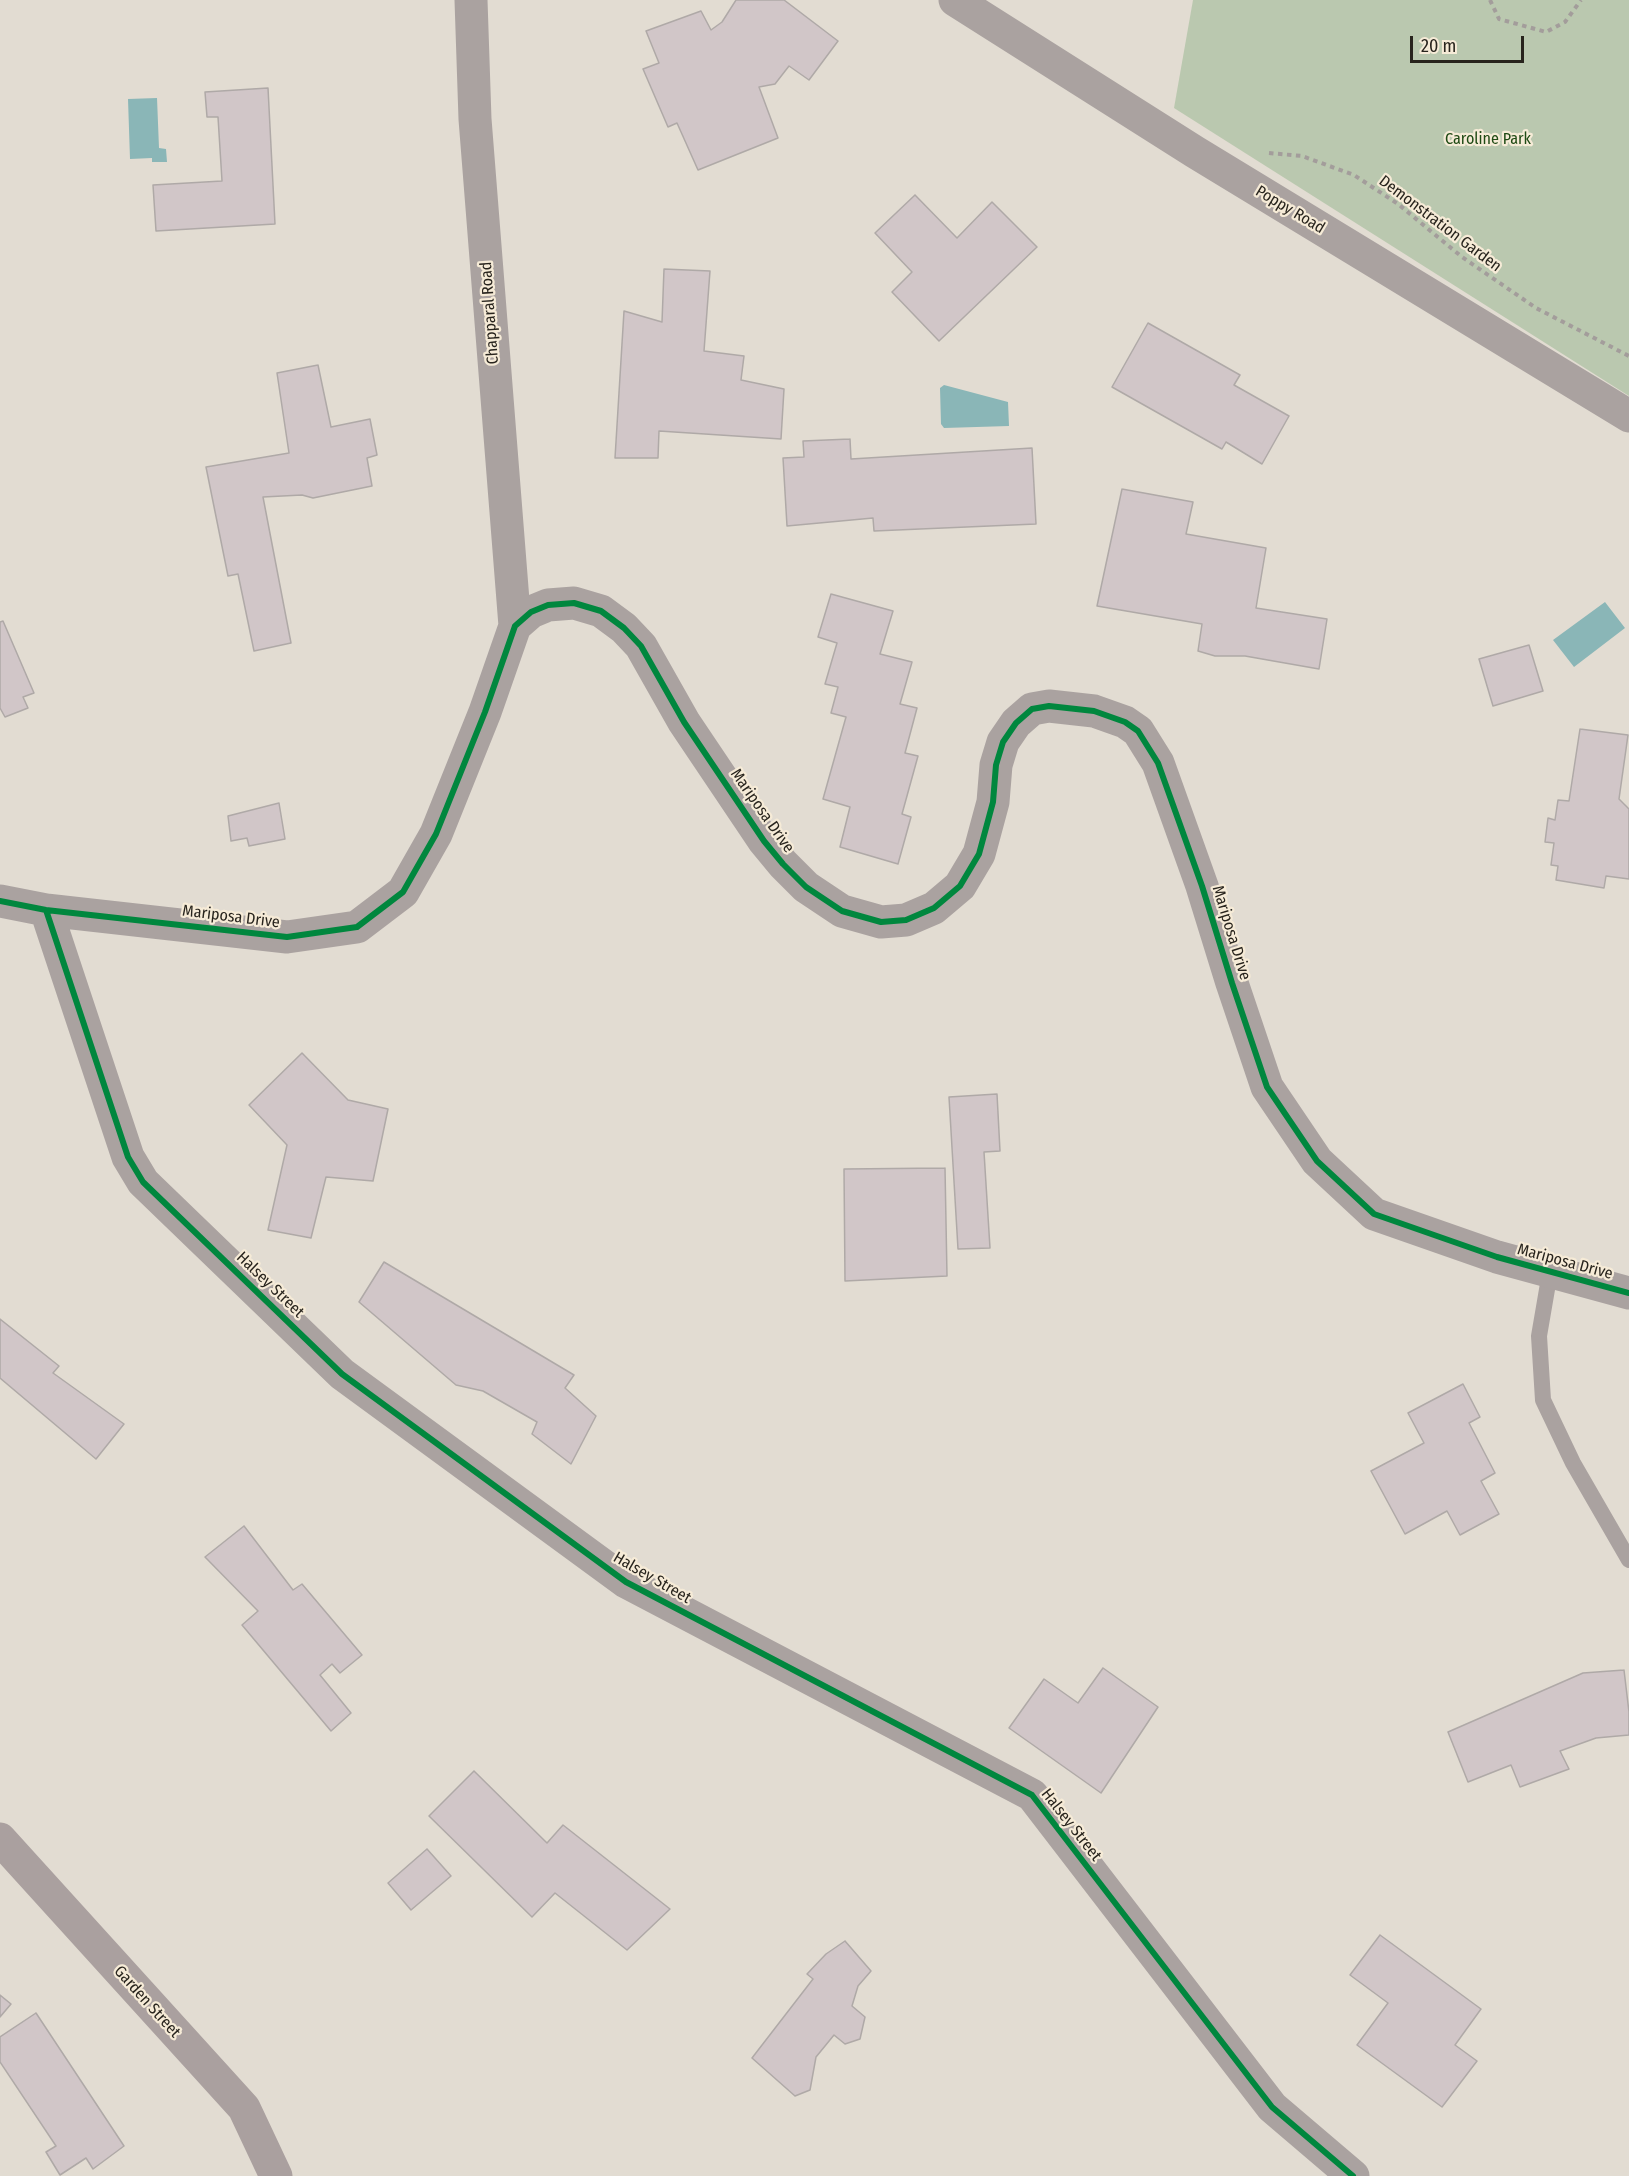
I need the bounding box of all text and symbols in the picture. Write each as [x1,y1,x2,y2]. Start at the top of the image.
scale bar [1413,24,1527,62]
text: 20 m [1421,35,1456,57]
park label: Caroline Park [1445,130,1531,150]
street label: Demonstration Garden [1375,172,1505,276]
street label: Poppy Road [1252,182,1328,238]
street label: Chapparal Road [477,261,503,365]
street label: Mariposa Drive [726,765,798,857]
street label: Mariposa Drive [1208,883,1254,983]
street label: Mariposa Drive [181,902,281,932]
street label: Mariposa Drive [1515,1240,1615,1284]
street label: Halsey Street [232,1248,308,1322]
street label: Halsey Street [610,1548,694,1608]
street label: Halsey Street [1037,1785,1105,1865]
street label: Garden Street [110,1962,184,2042]

